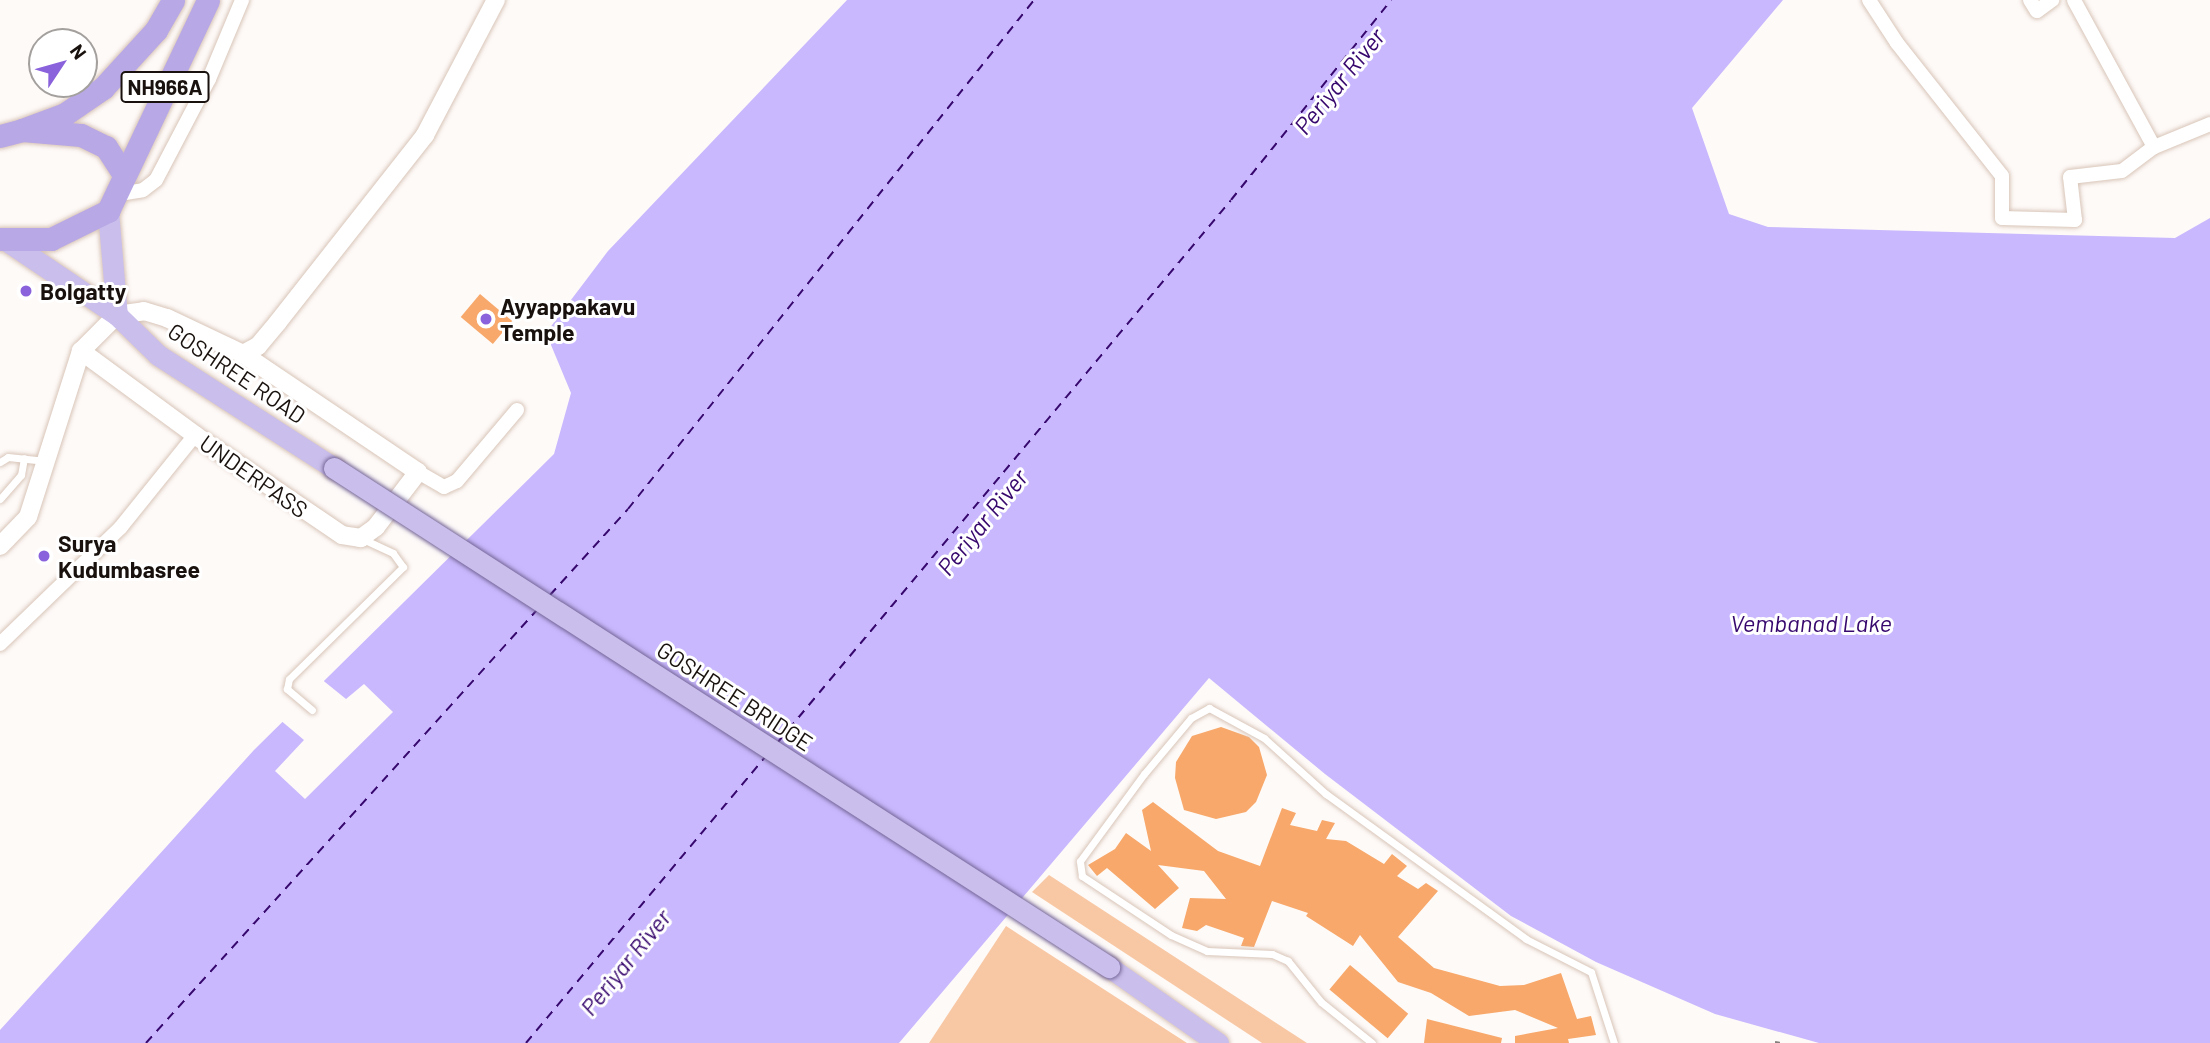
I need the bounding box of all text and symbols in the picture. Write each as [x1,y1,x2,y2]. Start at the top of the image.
water label: Periyar River [1288,22,1390,140]
north arrow [28,28,98,98]
text: N [66,40,92,63]
road number: NH966A [120,70,210,104]
place label: Bolgatty [40,277,126,305]
marker: Bolgatty [18,283,34,299]
place label: Ayyappakavu Temple [500,292,635,346]
marker: Ayyappakavu Temple [478,311,494,327]
street label: GOSHREE ROAD [163,317,311,429]
street label: UNDERPASS [195,429,313,523]
water label: Periyar River [931,463,1033,581]
place label: Surya Kudumbasree [58,529,200,583]
marker: Surya Kudumbasree [36,548,52,564]
water label: Vembanad Lake [1730,609,1892,637]
street label: GOSHREE BRIDGE [652,635,818,757]
water label: Periyar River [574,903,676,1021]

